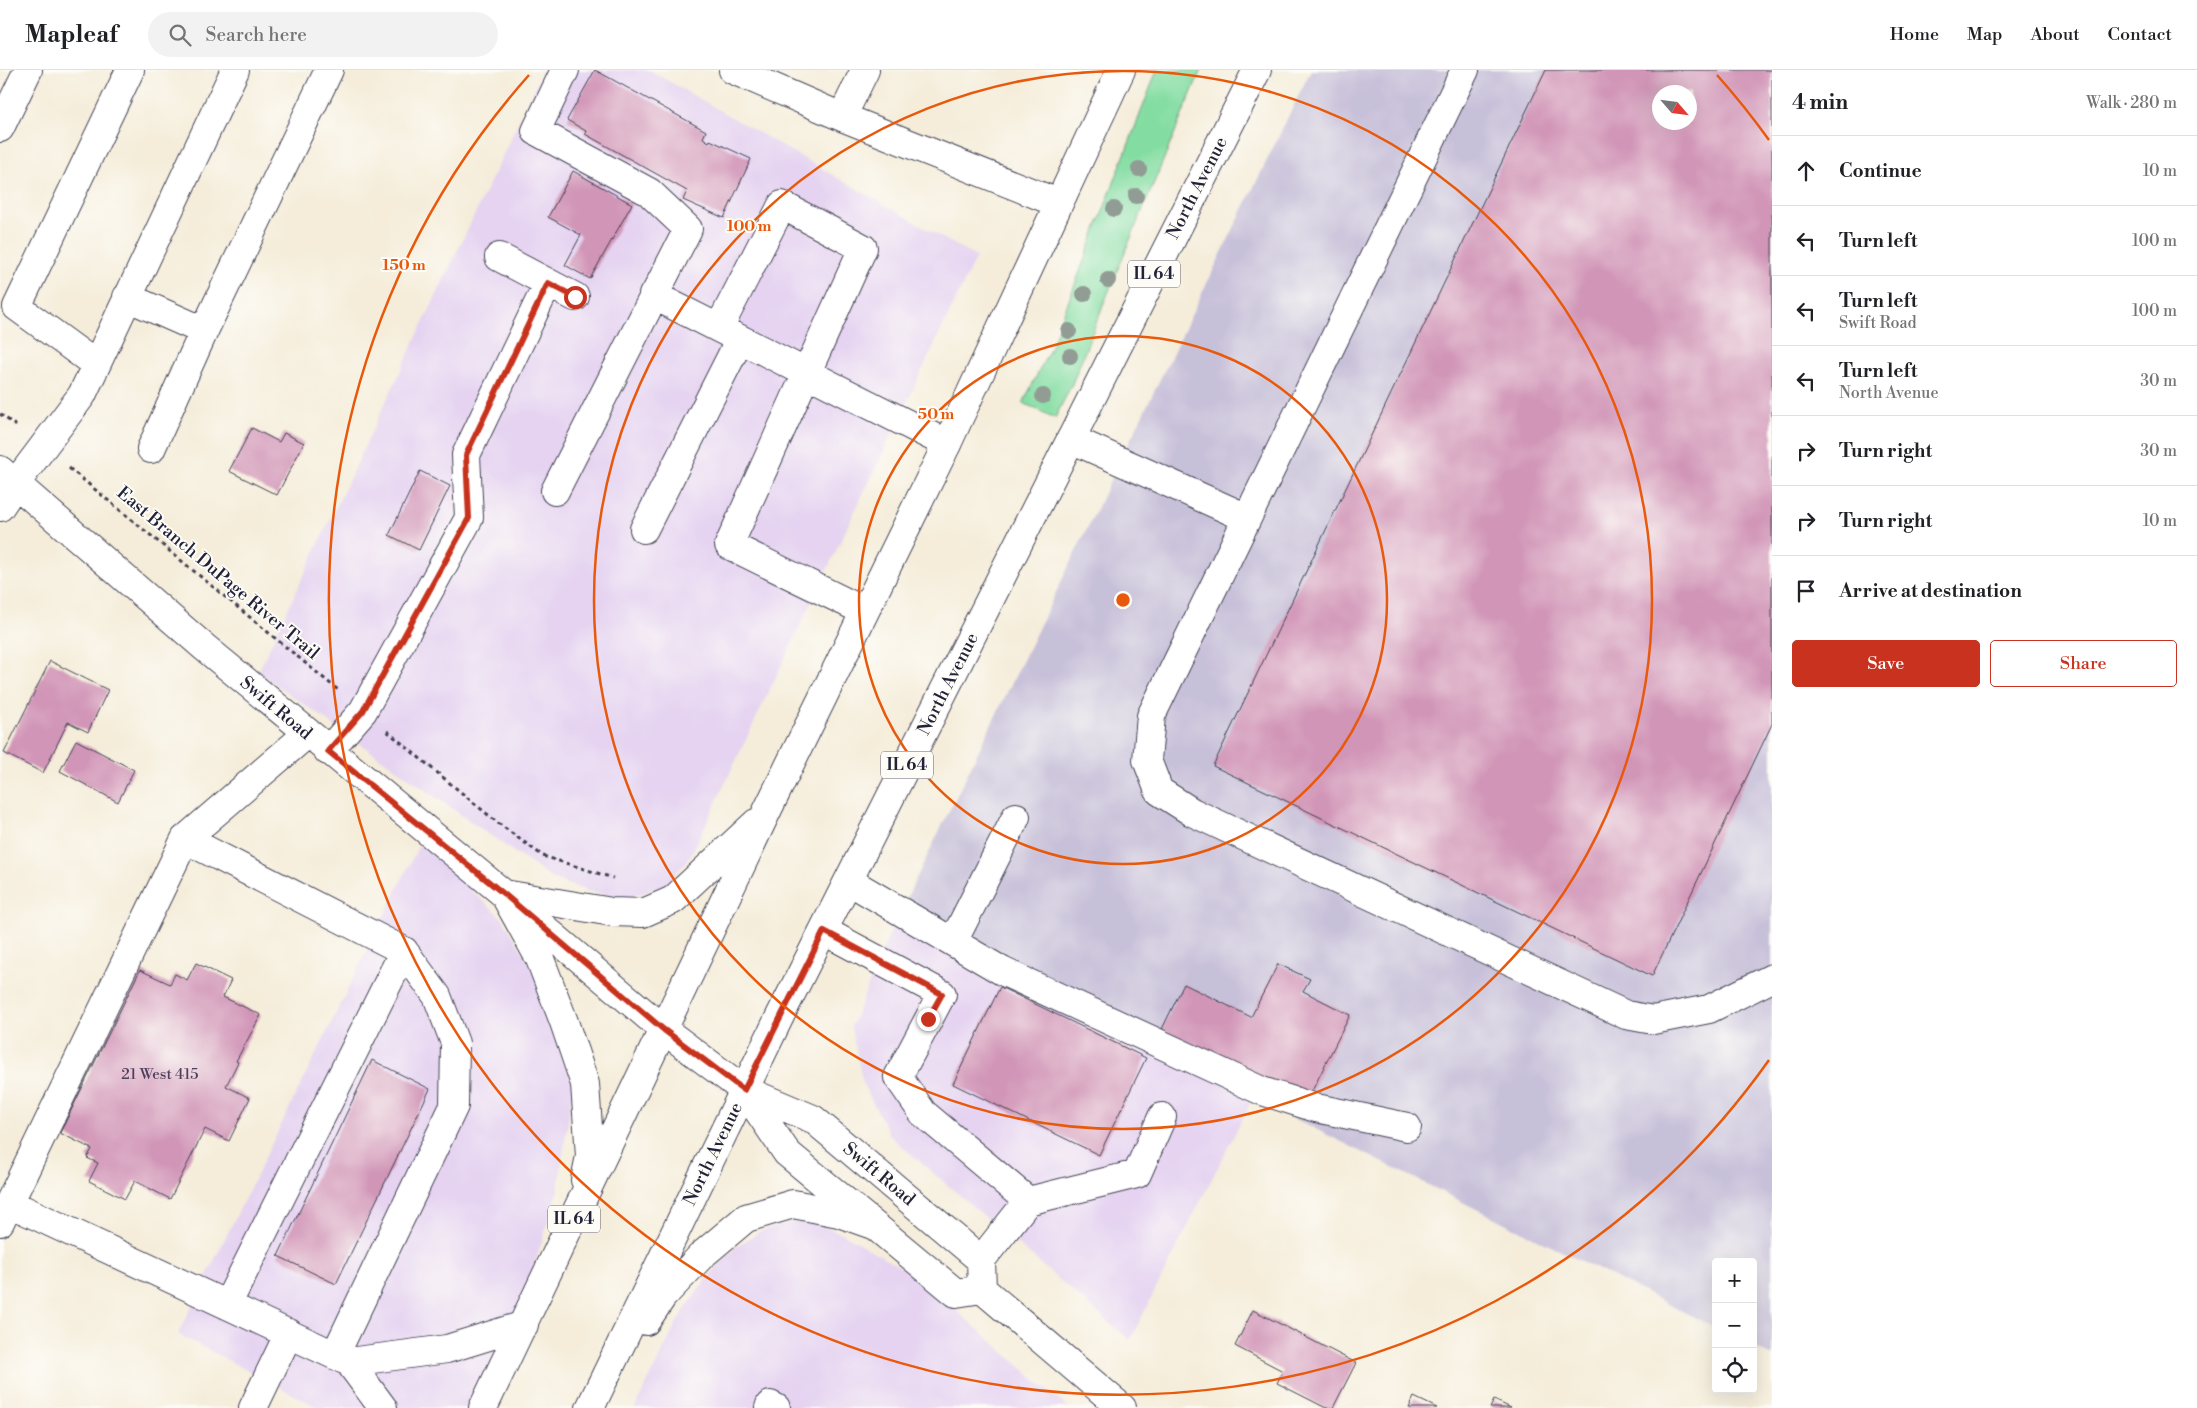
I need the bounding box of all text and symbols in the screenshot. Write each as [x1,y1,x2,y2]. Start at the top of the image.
search box [148,12,498,57]
text: Mapleaf [25,20,118,50]
icon: search [166,21,194,49]
text: Search here [206,23,307,47]
text: Home [1890,23,1939,46]
text: Map [1967,23,2003,46]
text: About [2031,23,2080,46]
text: Contact [2108,23,2172,46]
north arrow [1652,85,1697,130]
text: 4 min [1792,90,1848,116]
text: Walk · 280 m [2086,93,2177,113]
street label: North Avenue [1161,133,1233,243]
icon: ahead [1792,157,1820,185]
text: Continue [1839,159,1922,183]
text: 10 m [2143,161,2177,181]
text: 100 m [727,217,772,236]
icon: left [1792,227,1820,255]
text: Turn left [1839,229,1918,253]
text: 100 m [2132,231,2177,251]
text: 150 m [382,256,426,275]
road number: IL 64 [1128,260,1180,288]
route start [564,286,587,309]
text: Turn left [1839,289,1918,313]
icon: left [1792,297,1820,325]
text: 100 m [2132,301,2177,321]
text: Swift Road [1839,313,1917,333]
text: Turn left [1839,359,1918,383]
icon: left [1792,367,1820,395]
text: 30 m [2140,371,2177,391]
text: North Avenue [1839,383,1939,403]
text: 50 m [918,405,954,424]
icon: right [1792,437,1820,465]
text: Turn right [1839,439,1932,463]
text: 30 m [2140,441,2177,461]
street label: East Branch DuPage River Trail [112,481,325,665]
icon: right [1792,507,1820,535]
text: Turn right [1839,509,1932,533]
text: 10 m [2143,511,2177,531]
icon: arrive [1792,577,1820,605]
text: Arrive at destination [1839,579,2022,603]
centre of rings [1114,591,1132,609]
street label: North Avenue [912,629,984,739]
button: Save [1792,640,1980,687]
button: Share [1990,640,2177,687]
street label: Swift Road [235,671,317,745]
road number: IL 64 [881,752,933,778]
route end [917,1008,940,1031]
house number: 21 West 415 [121,1065,199,1084]
street label: North Avenue [678,1099,748,1209]
street label: Swift Road [838,1137,920,1211]
road number: IL 64 [548,1206,600,1232]
map controls [1712,1258,1757,1393]
button: + [1712,1258,1757,1303]
button: − [1712,1303,1757,1348]
button: locate [1712,1348,1757,1393]

